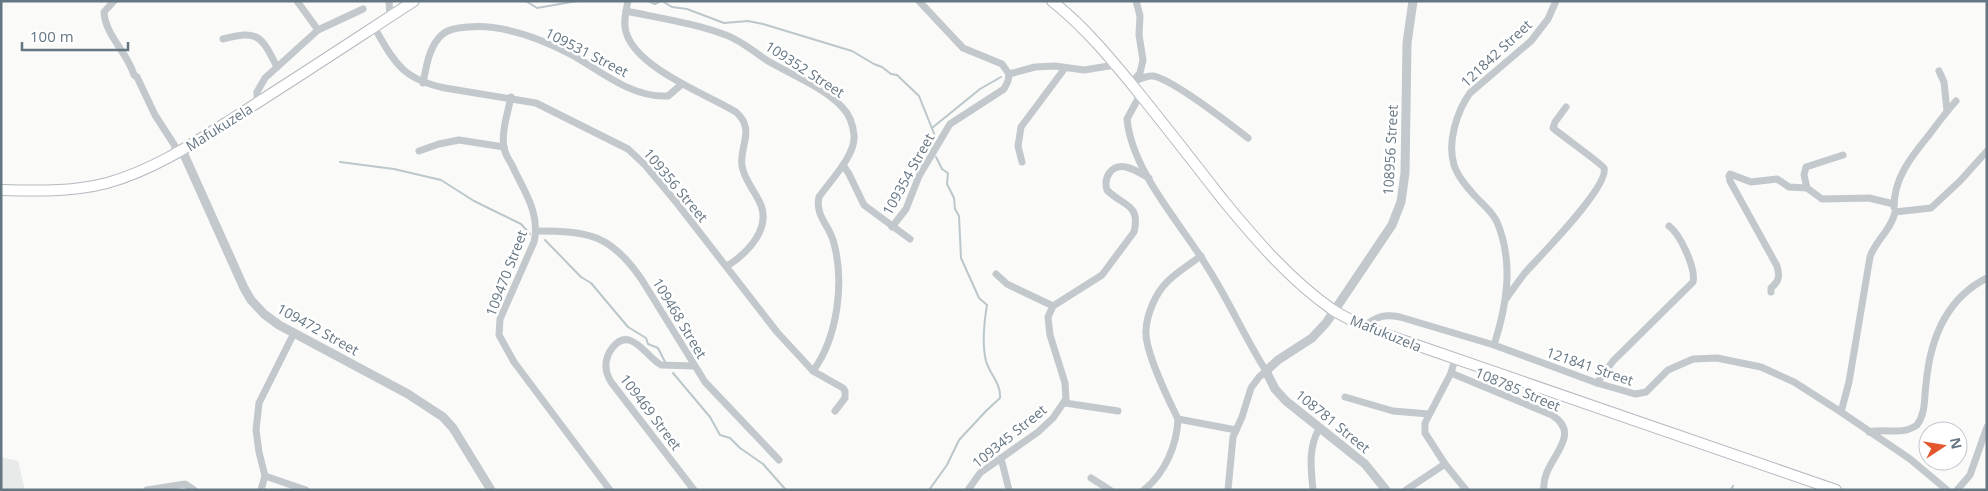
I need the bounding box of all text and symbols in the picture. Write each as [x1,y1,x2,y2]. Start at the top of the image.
street label: 121842 Street [1456,15,1536,91]
scale bar [22,20,129,52]
street label: 109531 Street [542,23,632,81]
text: 100 m [30,26,74,46]
street label: 109352 Street [762,36,848,102]
street label: Mafukuzela [182,99,256,155]
street label: 108956 Street [1378,104,1402,196]
street label: 109354 Street [878,130,938,218]
street label: 109356 Street [640,144,712,226]
street label: 109470 Street [481,227,531,319]
street label: 109468 Street [648,274,712,362]
street label: 109472 Street [274,299,362,359]
street label: Mafukuzela [1348,310,1424,356]
street label: 121841 Street [1544,342,1636,390]
street label: 108785 Street [1473,363,1563,415]
street label: 109469 Street [616,370,686,454]
street label: 108781 Street [1292,385,1374,457]
street label: 109345 Street [968,400,1050,472]
north arrow [1918,421,1968,471]
text: N [1946,436,1967,451]

